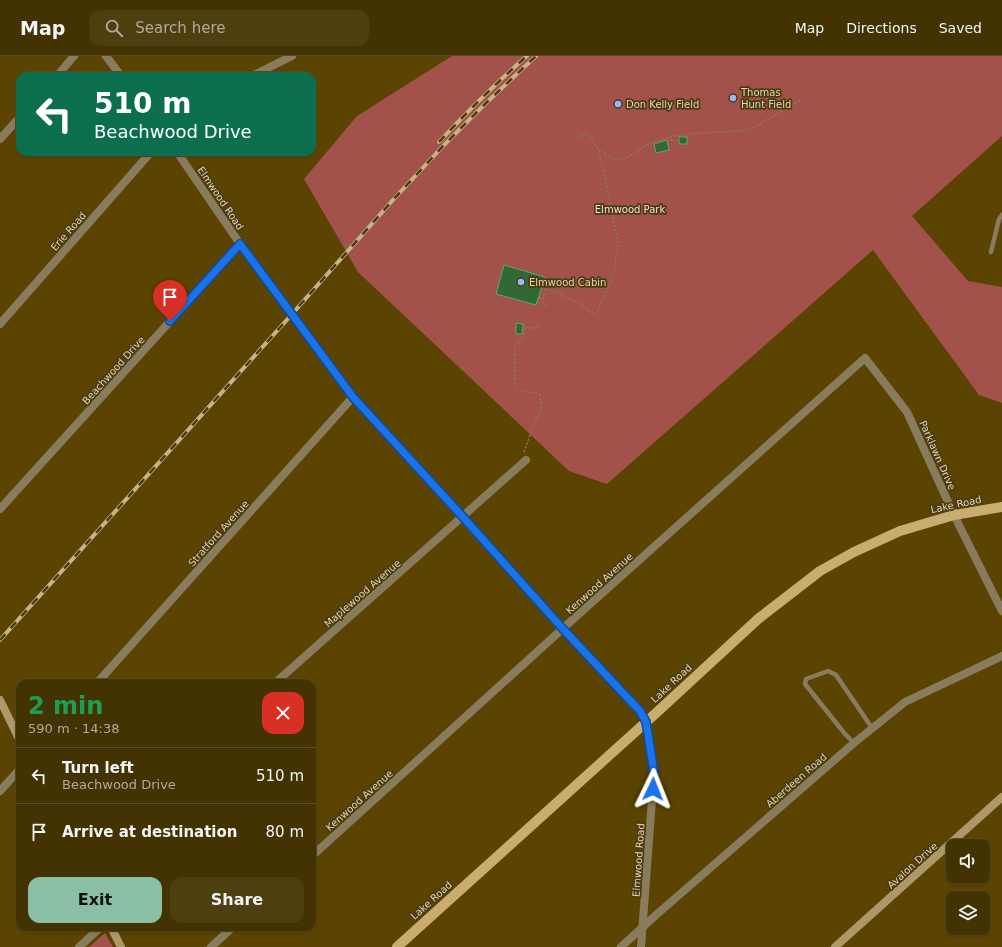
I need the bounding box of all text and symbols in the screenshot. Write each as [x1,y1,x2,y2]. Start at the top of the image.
search box [89,10,369,46]
text: Map [20,17,65,39]
icon: search [103,17,125,39]
text: Search here [135,19,225,37]
text: Map [795,20,824,36]
text: Directions [846,20,917,36]
text: Saved [939,20,982,36]
text: 510 m [94,87,191,120]
place label: Thomas Hunt Field [740,87,791,110]
icon: left [28,88,80,140]
marker: Thomas Hunt Field [728,93,738,103]
marker: Don Kelly Field [613,99,623,109]
place label: Don Kelly Field [626,99,699,110]
text: Beachwood Drive [94,121,252,142]
street label: Elmwood Road [195,165,246,232]
park label: Elmwood Park [595,204,665,215]
street label: Erie Road [49,210,88,253]
marker: Elmwood Cabin [516,277,526,287]
place label: Elmwood Cabin [529,277,606,288]
pin [153,280,187,321]
icon: arrive [159,286,181,308]
street label: Beachwood Drive [80,334,147,407]
street label: Parklawn Drive [917,419,958,492]
street label: Lake Road [930,494,982,515]
street label: Stratford Avenue [186,498,251,568]
street label: Kenwood Avenue [564,551,635,616]
street label: Maplewood Avenue [322,557,403,629]
street label: Lake Road [649,662,694,705]
text: 2 min [28,692,103,720]
button: close [262,692,304,734]
text: 590 m · 14:38 [28,721,119,736]
street label: Aberdeen Road [764,751,829,810]
text: Turn left [62,759,134,777]
icon: left [28,765,50,787]
text: 510 m [256,767,304,785]
street label: Kenwood Avenue [324,768,395,833]
position arrow [632,768,674,810]
text: Beachwood Drive [62,777,176,792]
icon: arrive [28,821,50,843]
text: Arrive at destination [62,823,237,841]
text: 80 m [266,823,304,841]
street label: Elmwood Road [630,823,647,897]
map controls [946,839,990,935]
button: sound [946,839,990,883]
street label: Avalon Drive [885,840,940,891]
button: Exit [28,877,162,923]
button: Share [170,877,304,923]
street label: Lake Road [408,879,454,922]
button: layers [946,891,990,935]

